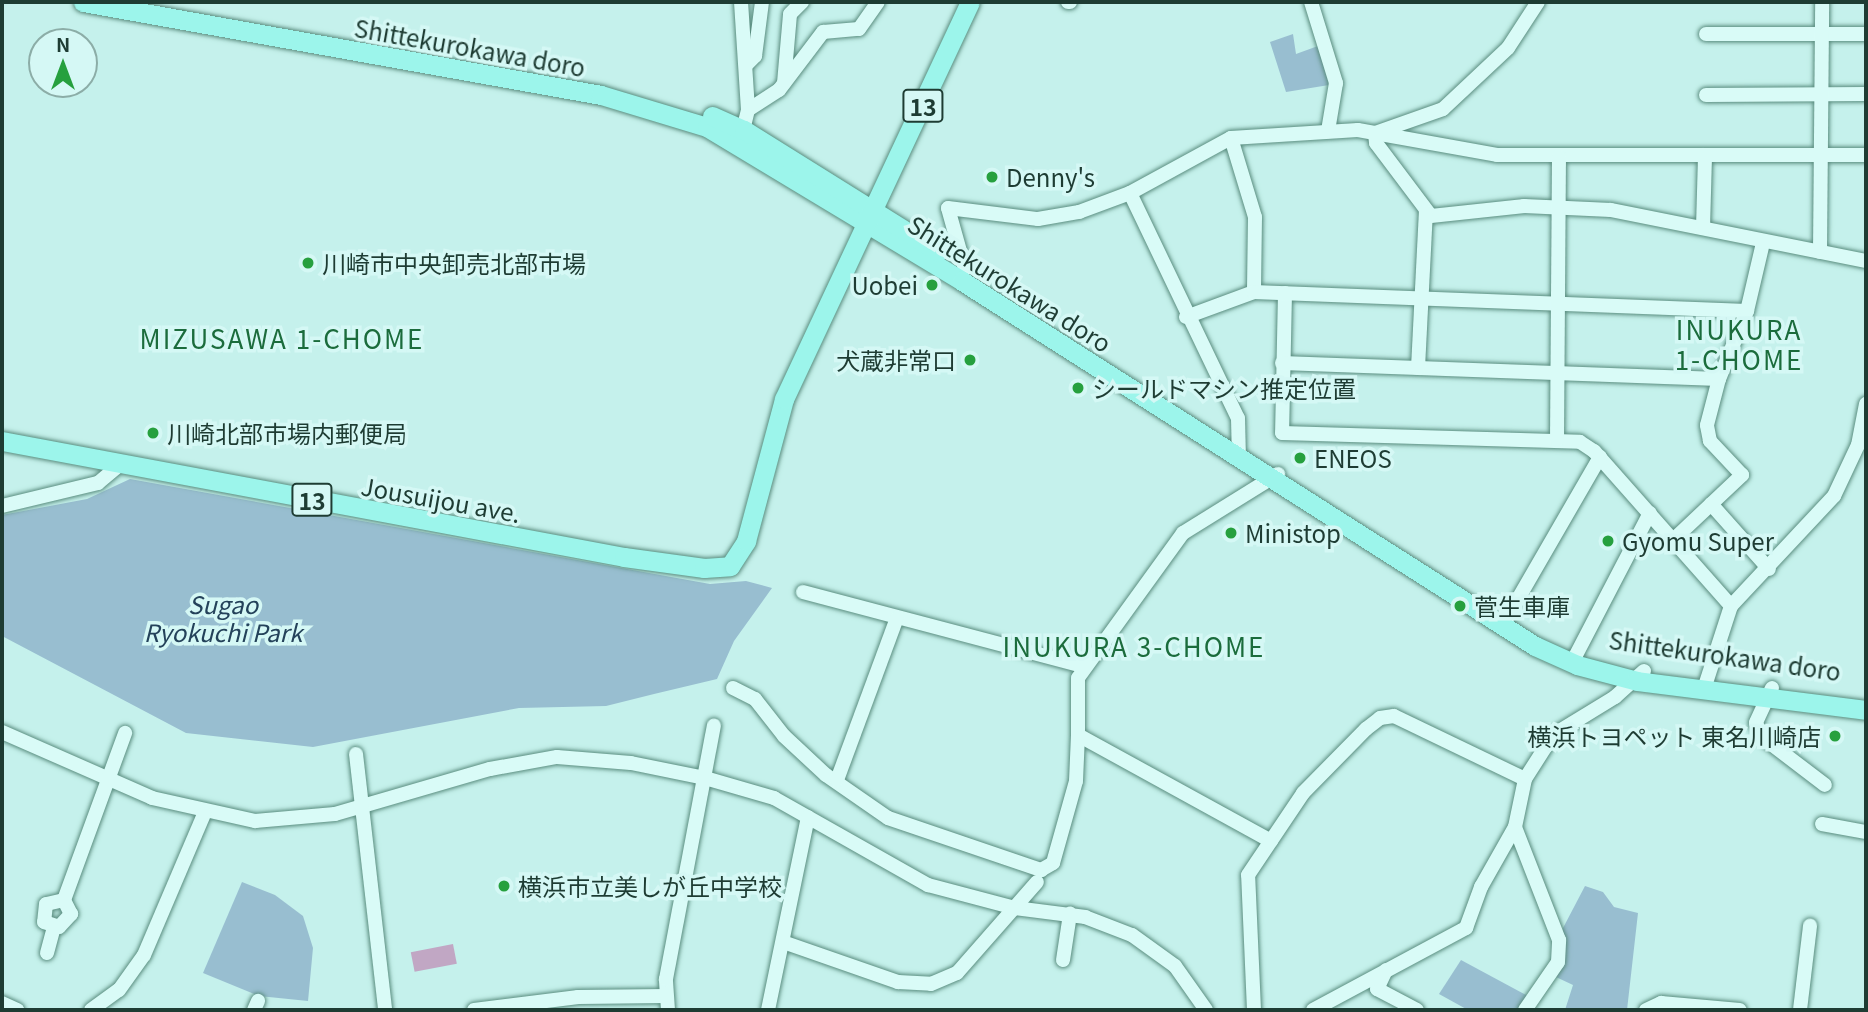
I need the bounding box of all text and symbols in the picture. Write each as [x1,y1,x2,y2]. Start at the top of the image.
street label: Shittekurokawa doro [352,13,588,81]
north arrow [28,28,98,98]
text: N [56,30,70,57]
road number: 13 [902,86,944,125]
place label: Denny's [1006,163,1095,191]
marker: Denny's [984,169,1000,185]
street label: Shittekurokawa doro [903,209,1117,357]
place label: 川崎市中央卸売北部市場 [322,249,586,277]
marker: 川崎市中央卸売北部市場 [300,255,316,271]
place label: Uobei [851,271,918,299]
marker: Uobei [924,277,940,293]
district label: INUKURA 1-CHOME [1676,313,1802,374]
district label: MIZUSAWA 1-CHOME [142,322,422,354]
place label: 犬蔵非常口 [836,346,956,374]
marker: 犬蔵非常口 [962,352,978,368]
place label: シールドマシン推定位置 [1092,374,1356,402]
marker: シールドマシン推定位置 [1070,380,1086,396]
place label: 川崎北部市場内郵便局 [167,419,407,447]
marker: 川崎北部市場内郵便局 [145,425,161,441]
place label: ENEOS [1314,444,1392,472]
marker: ENEOS [1292,450,1308,466]
street label: Jousuijou ave. [359,471,523,527]
road number: 13 [291,480,333,520]
place label: Ministop [1245,519,1341,547]
marker: Ministop [1223,525,1239,541]
place label: Gyomu Super [1622,527,1774,555]
marker: Gyomu Super [1600,533,1616,549]
park label: Sugao Ryokuchi Park [144,590,302,646]
place label: 菅生車庫 [1474,592,1570,620]
marker: 菅生車庫 [1452,598,1468,614]
street label: Shittekurokawa doro [1607,624,1843,686]
district label: INUKURA 3-CHOME [1004,630,1264,662]
place label: 横浜トヨペット 東名川崎店 [1528,722,1821,750]
marker: 横浜トヨペット 東名川崎店 [1827,728,1843,744]
place label: 横浜市立美しが丘中学校 [518,872,782,900]
marker: 横浜市立美しが丘中学校 [496,878,512,894]

